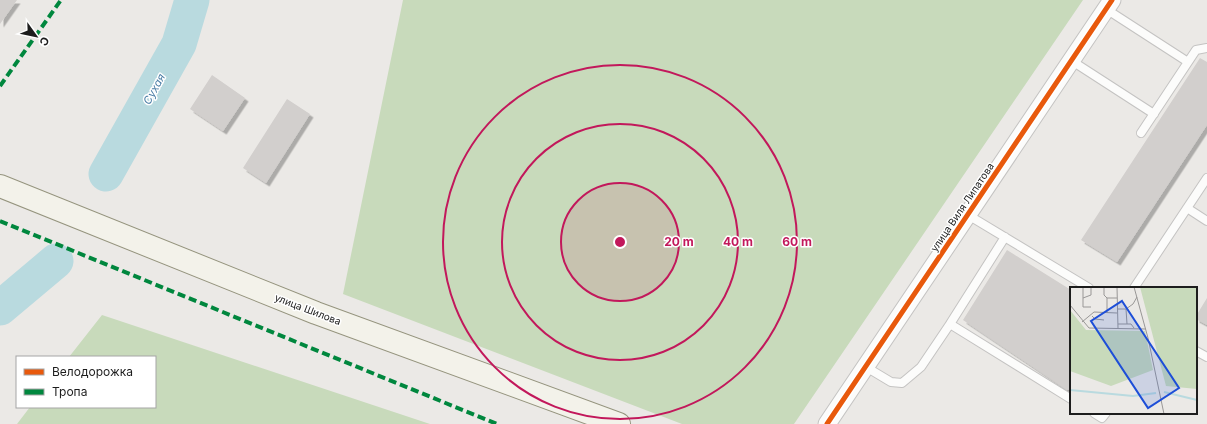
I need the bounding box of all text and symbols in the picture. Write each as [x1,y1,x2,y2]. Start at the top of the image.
north arrow [16,16,56,56]
text: С [36,34,52,49]
water label: Сухая [140,71,168,107]
street label: улица Виля Липатова [928,160,996,254]
text: 20 m [664,234,694,249]
text: 40 m [723,234,753,249]
text: 60 m [782,234,812,249]
centre of rings [613,235,627,249]
inset map [1070,287,1197,414]
street label: улица Шилова [273,291,343,327]
legend [16,356,156,408]
text: Велодорожка [52,364,133,379]
text: Тропа [52,384,87,399]

